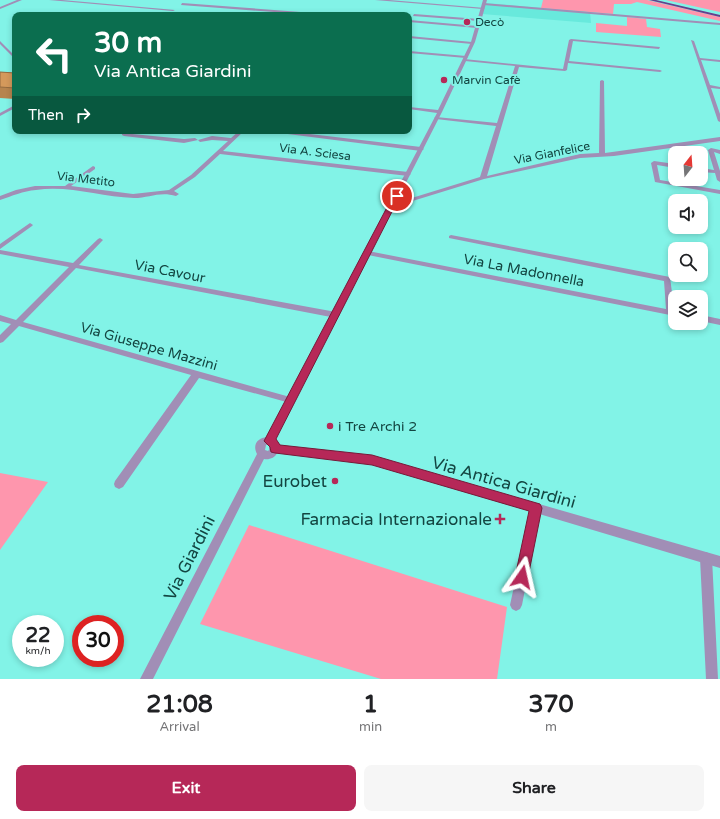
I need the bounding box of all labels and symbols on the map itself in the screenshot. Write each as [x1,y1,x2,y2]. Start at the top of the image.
place label: Decò [475,15,504,29]
marker: Decò [462,17,472,27]
place label: Marvin Cafè [452,73,521,87]
marker: Marvin Cafè [439,75,449,85]
street label: Via Gianfelice [513,139,591,167]
street label: Via A. Sciesa [278,141,352,163]
north arrow [668,146,708,186]
street label: Via Metito [56,168,116,190]
pin [380,179,414,213]
street label: Via La Madonnella [462,250,586,291]
street label: Via Cavour [133,256,207,287]
street label: Via Giuseppe Mazzini [78,319,219,374]
place label: i Tre Archi 2 [338,418,417,435]
marker: i Tre Archi 2 [325,421,335,431]
street label: Via Antica Giardini [429,452,578,513]
place label: Eurobet [263,471,327,492]
marker: Eurobet [330,476,340,486]
place label: Farmacia Internazionale [300,509,492,530]
street label: Via Giardini [159,512,220,604]
marker: Farmacia Internazionale [495,514,505,524]
position arrow [501,556,543,598]
speed limit sign: 30 [72,615,124,667]

